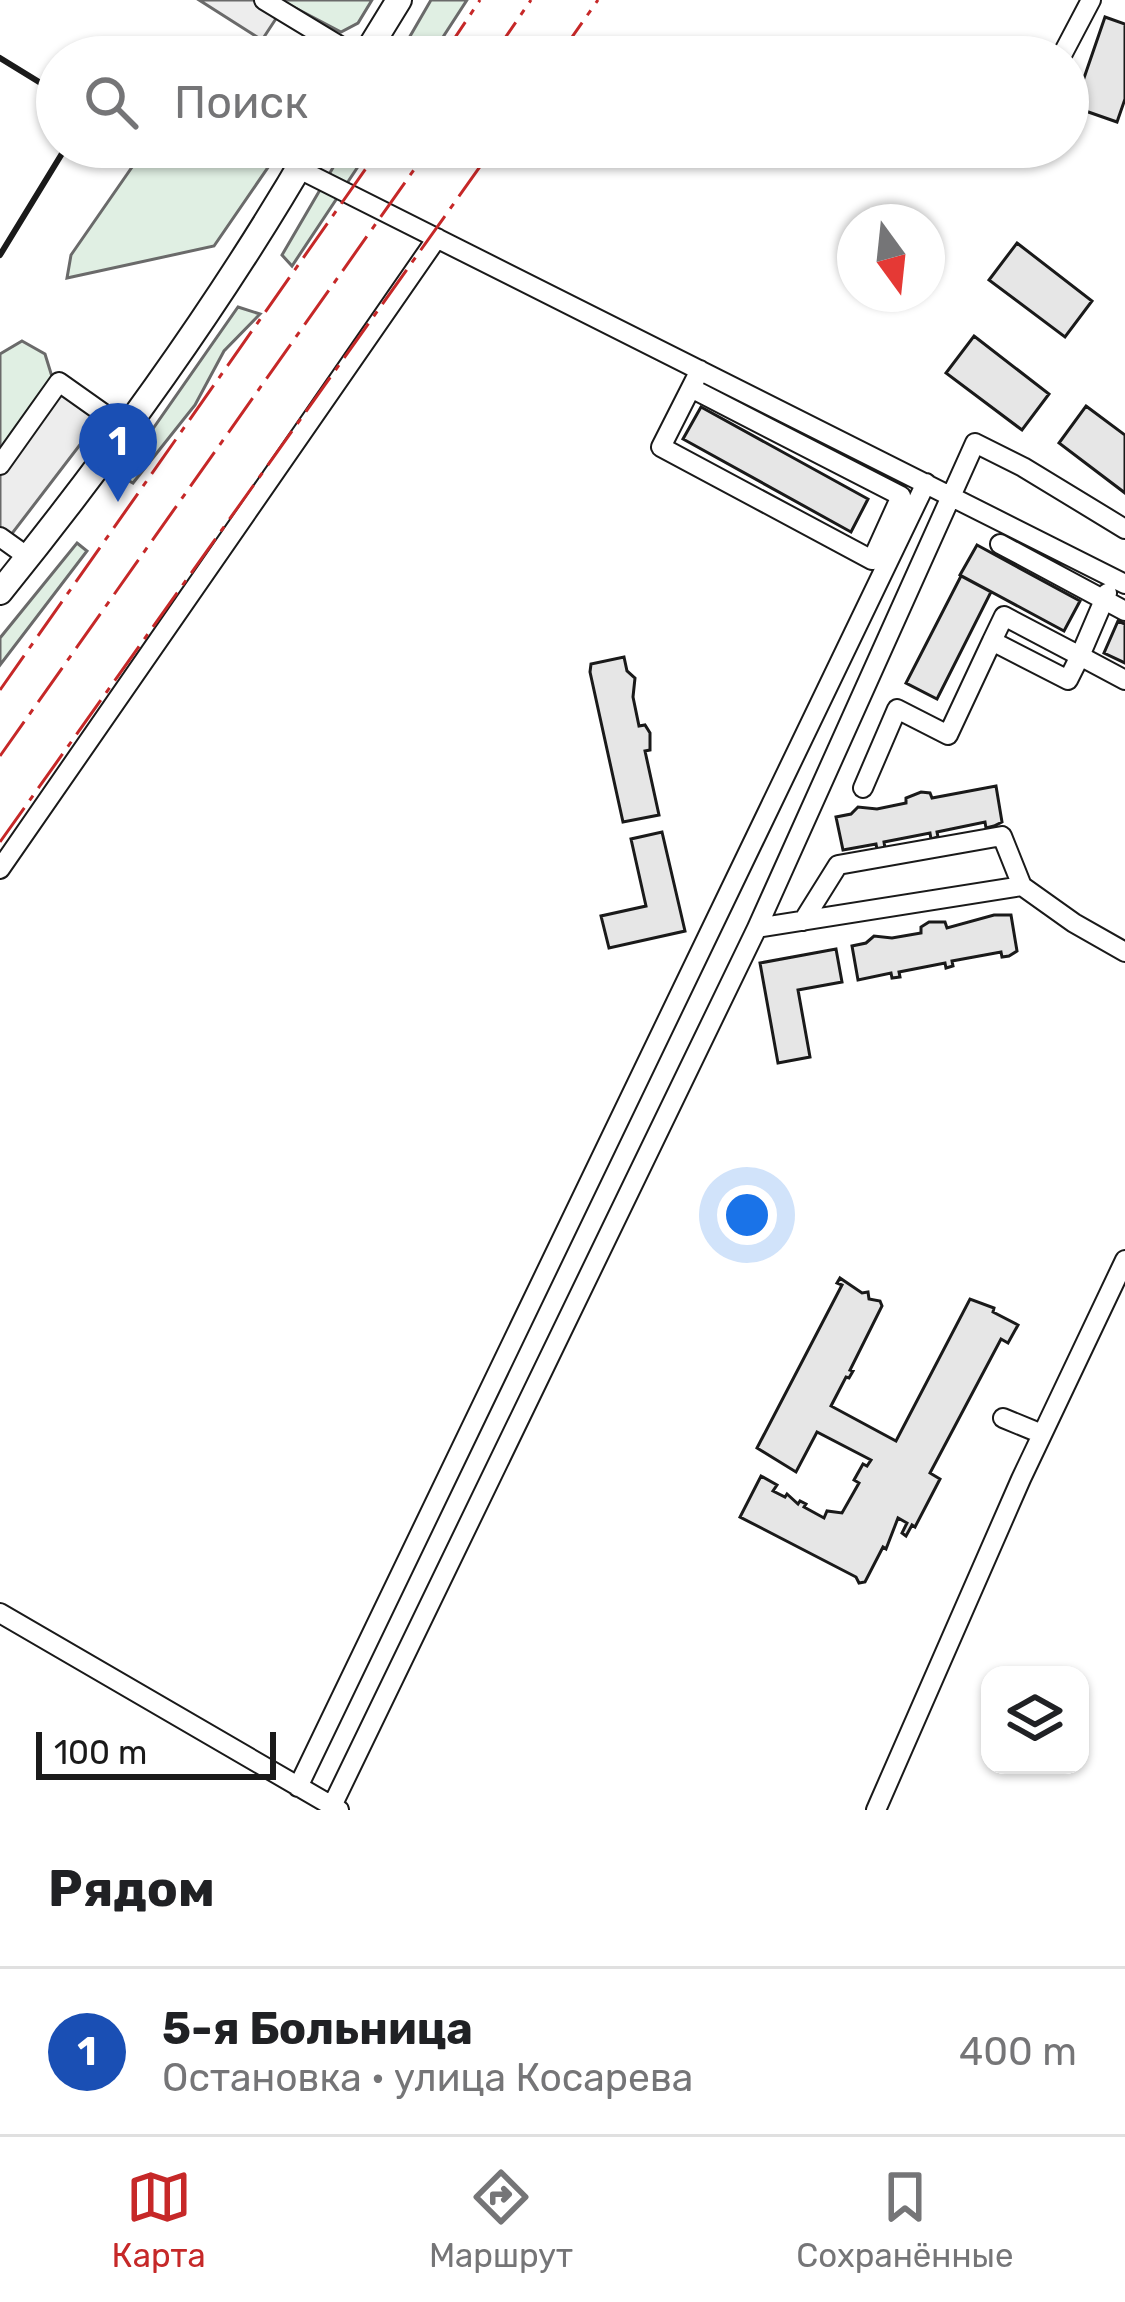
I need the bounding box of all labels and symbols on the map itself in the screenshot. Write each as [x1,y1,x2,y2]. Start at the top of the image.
north arrow [837,204,945,312]
pin: 1 [79,403,157,502]
your location [717,1185,777,1245]
scale bar [36,1726,276,1779]

